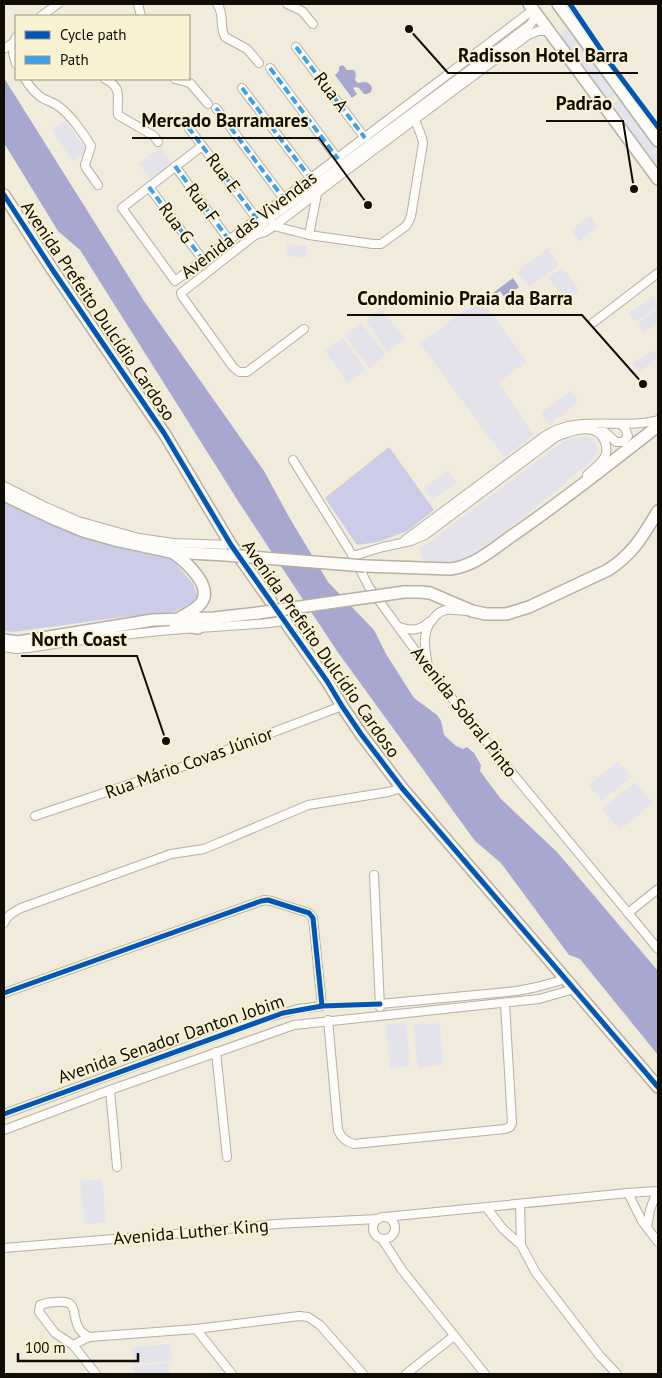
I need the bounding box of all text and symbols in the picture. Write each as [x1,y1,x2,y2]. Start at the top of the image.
legend [15,15,190,80]
text: Cycle path [60,25,126,44]
callout: Radisson Hotel Barra [448,39,638,73]
text: Radisson Hotel Barra [458,43,628,67]
text: Path [60,50,89,69]
street label: Rua A [309,67,354,117]
callout: Padrão [546,87,623,121]
text: Padrão [556,91,612,115]
callout: Mercado Barramares [132,104,319,138]
text: Mercado Barramares [142,108,308,132]
street label: Rua E [201,148,246,197]
street label: Avenida das Vivendas [176,166,321,283]
street label: Rua F [180,178,224,227]
street label: Avenida Prefeito Dulcídio Cardoso [16,196,181,425]
street label: Rua G [154,198,199,248]
callout: Condominio Praia da Barra [347,281,582,315]
text: Condominio Praia da Barra [357,286,573,310]
street label: Avenida Prefeito Dulcídio Cardoso [237,535,406,762]
callout: North Coast [21,622,137,656]
text: North Coast [31,627,127,651]
street label: Avenida Sobral Pinto [406,642,523,782]
street label: Rua Mário Covas Júnior [102,721,276,804]
street label: Avenida Senador Danton Jobim [55,989,287,1088]
street label: Avenida Luther King [112,1213,269,1250]
scale bar [18,1330,138,1362]
text: 100 m [25,1338,66,1357]

